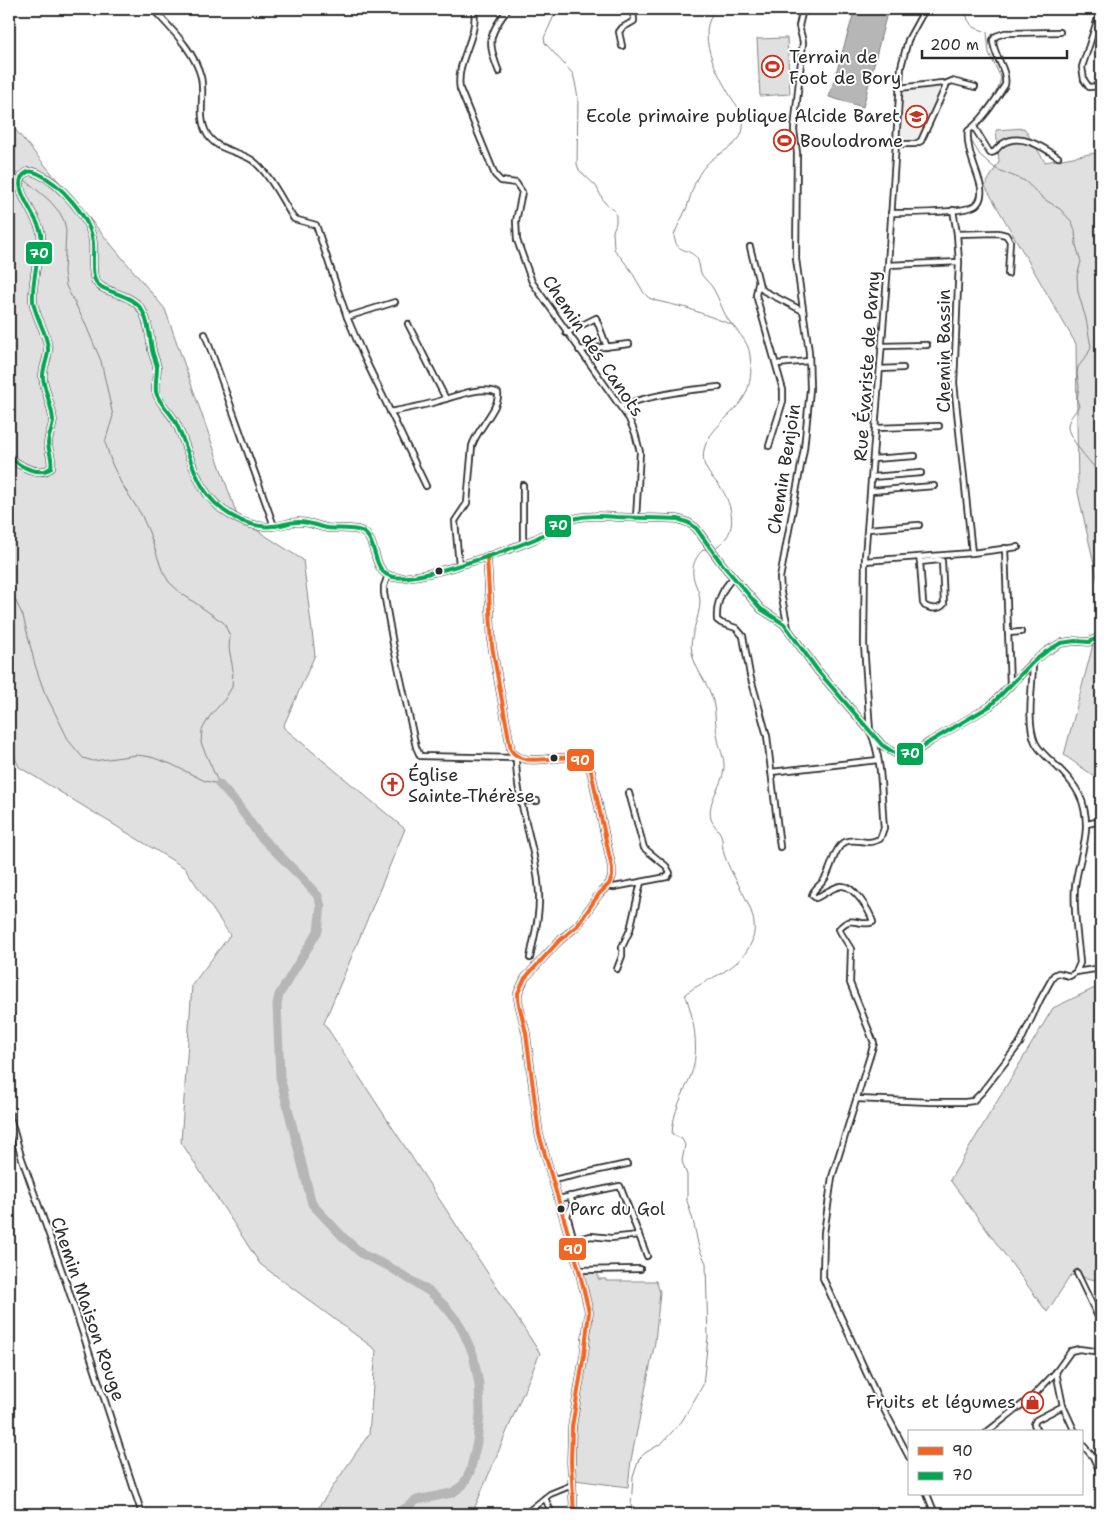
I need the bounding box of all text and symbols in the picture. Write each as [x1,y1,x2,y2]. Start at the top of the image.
scale bar [922,28,1068,60]
text: 200 m [930,35,979,55]
place label: Terrain de Foot de Bory [789,45,901,90]
sports icon: Terrain de Foot de Bory [761,55,785,79]
place label: Ecole primaire publique Alcide Baret [586,104,900,128]
school or university icon: Ecole primaire publique Alcide Baret [904,104,928,128]
sports icon: Boulodrome [772,129,796,153]
place label: Boulodrome [800,129,903,153]
line badge: 70 [25,241,53,265]
text: 70 [29,244,49,262]
street label: Rue Évariste de Parny [848,270,886,462]
street label: Chemin des Canots [537,271,649,421]
street label: Chemin Bassin [932,289,956,413]
street label: Chemin Benjoin [762,402,806,536]
line badge: 70 [544,514,572,538]
text: 70 [548,516,568,534]
unlabelled marker [434,566,444,576]
line badge: 70 [896,742,924,766]
text: 70 [900,744,920,762]
line badge: 90 [566,748,595,772]
text: 90 [570,751,590,769]
unlabelled marker [549,753,559,763]
place label: Église Sainte-Thérèse [408,763,535,808]
church icon: Église Sainte-Thérèse [380,773,404,797]
place label: Parc du Gol [570,1198,665,1220]
marker: Parc du Gol [556,1204,566,1214]
street label: Chemin Maison Rouge [45,1214,131,1404]
line badge: 90 [558,1237,587,1261]
text: 90 [563,1240,583,1258]
place label: Fruits et légumes [866,1390,1016,1414]
shop icon: Fruits et légumes [1020,1390,1044,1414]
legend [908,1430,1082,1496]
text: 90 [952,1441,973,1461]
text: 70 [952,1465,973,1485]

